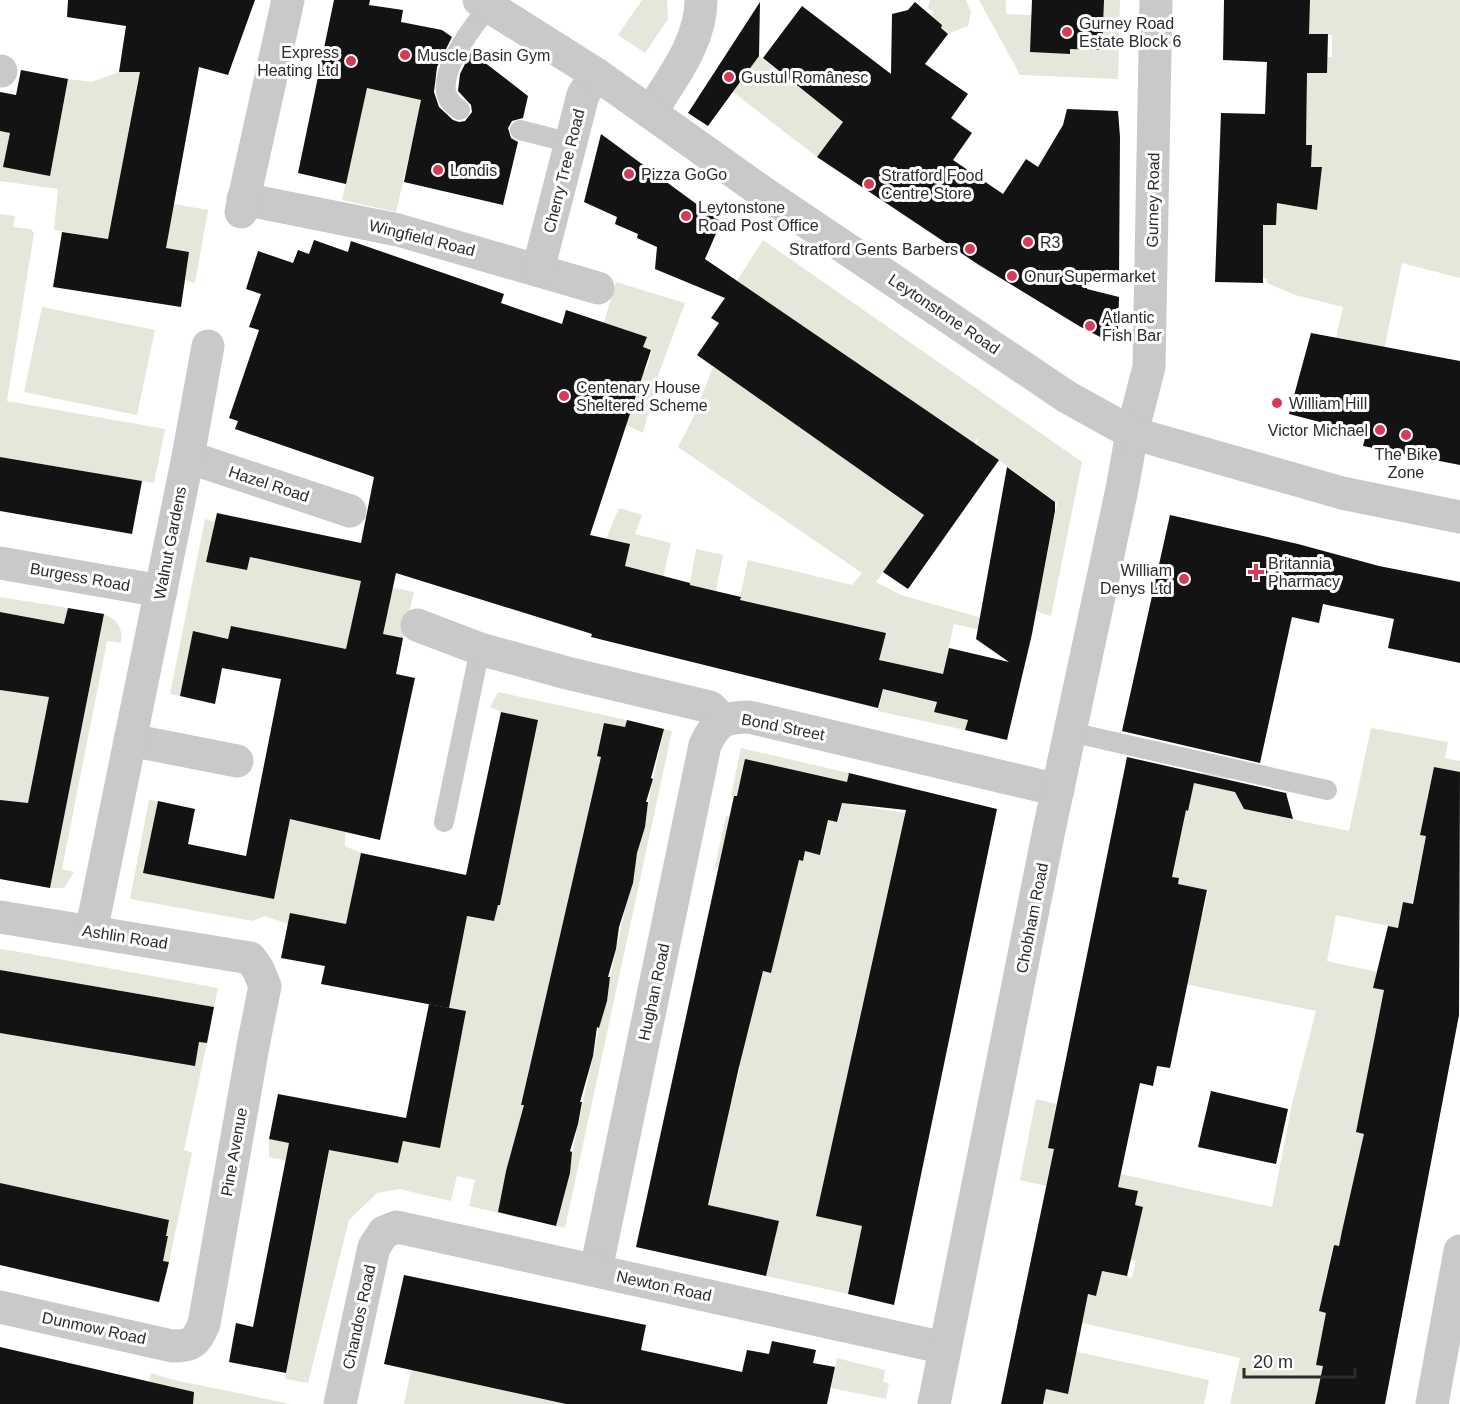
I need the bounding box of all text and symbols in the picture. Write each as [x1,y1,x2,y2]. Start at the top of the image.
place label: Gurney Road Estate Block 6 [1079,15,1181,50]
marker: Gurney Road Estate Block 6 [1060,25,1074,39]
place label: Express Heating Ltd [257,44,339,79]
place label: Muscle Basin Gym [417,47,550,64]
marker: Muscle Basin Gym [398,48,412,62]
marker: Express Heating Ltd [344,54,358,68]
place label: Gustul Românesc [741,69,868,86]
marker: Gustul Românesc [722,70,736,84]
street label: Cherry Tree Road [540,107,588,235]
street label: Gurney Road [1144,152,1162,248]
place label: Londis [450,162,497,179]
marker: Londis [431,163,445,177]
place label: Pizza GoGo [641,166,727,183]
marker: Pizza GoGo [622,167,636,181]
place label: Stratford Food Centre Store [881,167,983,202]
marker: Stratford Food Centre Store [862,177,876,191]
place label: Leytonstone Road Post Office [698,199,819,234]
marker: Leytonstone Road Post Office [679,209,693,223]
street label: Wingfield Road [367,217,477,259]
place label: R3 [1040,234,1061,251]
marker: R3 [1021,235,1035,249]
place label: Stratford Gents Barbers [789,241,958,258]
marker: Stratford Gents Barbers [963,242,977,256]
place label: Onur Supermarket [1024,268,1156,285]
marker: Onur Supermarket [1005,269,1019,283]
street label: Leytonstone Road [885,271,1003,357]
place label: Atlantic Fish Bar [1102,309,1162,344]
marker: Atlantic Fish Bar [1083,319,1097,333]
place label: Centenary House Sheltered Scheme [576,379,708,414]
marker: Centenary House Sheltered Scheme [557,389,571,403]
place label: William Hill [1289,395,1367,412]
marker: William Hill [1270,396,1284,410]
place label: Victor Michael [1268,422,1368,439]
marker: Victor Michael [1373,423,1387,437]
marker: The Bike Zone [1399,428,1413,442]
place label: The Bike Zone [1374,446,1438,481]
street label: Hazel Road [227,463,311,505]
street label: Walnut Gardens [151,485,189,601]
place label: Britannia Pharmacy [1268,555,1340,590]
street label: Burgess Road [29,560,131,594]
place label: William Denys Ltd [1100,562,1172,597]
marker: Britannia Pharmacy [1249,565,1263,579]
marker: William Denys Ltd [1177,572,1191,586]
street label: Bond Street [740,711,827,744]
street label: Chobham Road [1013,861,1051,975]
street label: Ashlin Road [81,922,169,952]
street label: Hughan Road [635,942,673,1042]
street label: Pine Avenue [218,1106,250,1198]
street label: Chandos Road [340,1263,378,1371]
street label: Newton Road [615,1268,713,1304]
street label: Dunmow Road [40,1309,148,1347]
scale bar [1244,1341,1355,1379]
text: 20 m [1253,1352,1293,1372]

